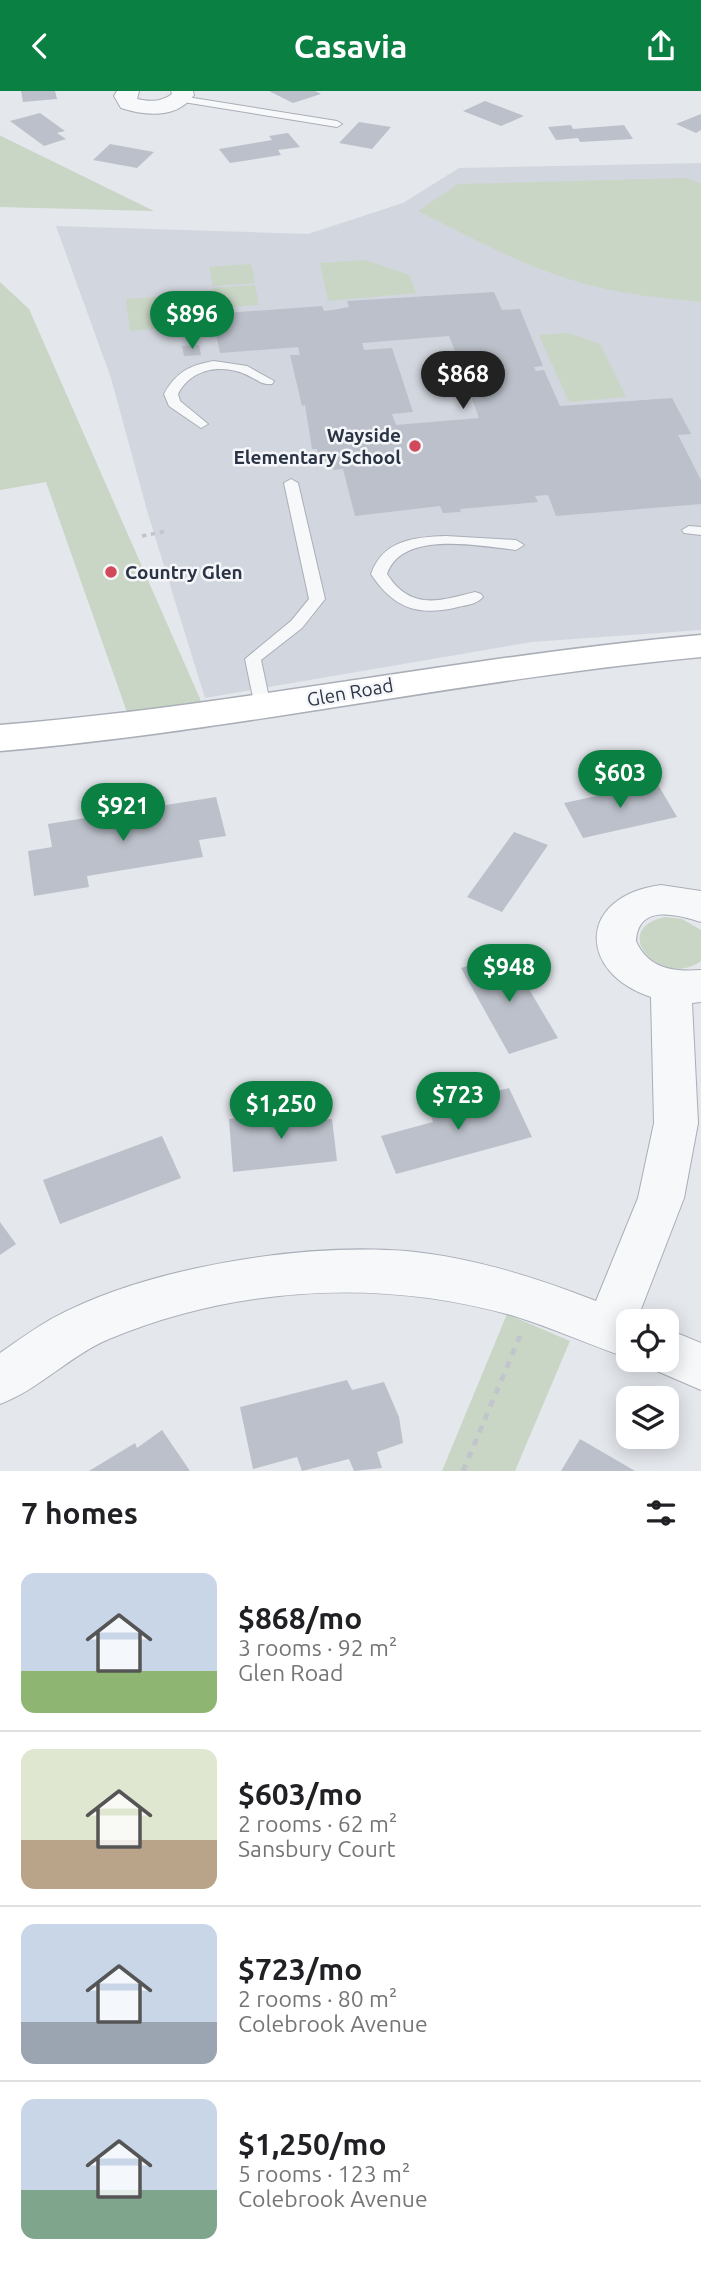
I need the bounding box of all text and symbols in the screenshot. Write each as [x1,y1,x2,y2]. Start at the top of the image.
icon: back [21,27,59,65]
icon: share [642,27,680,65]
text: Casavia [294,28,407,64]
pin: $896 [151,292,233,351]
text: $896 [166,301,218,326]
pin: $868 [422,351,504,411]
text: $868 [437,361,489,386]
place label: Wayside Elementary School [234,424,401,468]
marker: Wayside Elementary School [407,438,423,454]
place label: Country Glen [125,561,243,583]
marker: Country Glen [103,564,119,580]
street label: Glen Road [305,674,395,710]
pin: $603 [579,751,661,810]
text: $603 [594,760,646,785]
pin: $921 [82,783,164,843]
text: $921 [97,793,149,818]
pin: $948 [468,944,550,1004]
text: $948 [483,954,535,979]
pin: $723 [417,1073,499,1132]
pin: $1,250 [224,1081,338,1141]
text: $723 [432,1082,484,1107]
text: $1,250 [246,1091,316,1116]
map controls [616,1309,679,1449]
button: locate [616,1309,679,1372]
button: layers [616,1386,679,1449]
icon: filters [642,1494,680,1532]
text: 7 homes [21,1496,138,1530]
icon: home [77,1601,161,1685]
text: $868/mo [238,1601,362,1635]
text: 3 rooms · 92 m² [238,1635,397,1660]
text: Glen Road [238,1660,343,1685]
icon: home [77,1777,161,1861]
text: $603/mo [238,1777,362,1811]
text: 2 rooms · 62 m² [238,1811,397,1836]
text: Sansbury Court [238,1836,396,1861]
icon: home [77,1952,161,2036]
text: $723/mo [238,1952,362,1986]
text: 2 rooms · 80 m² [238,1986,397,2011]
text: Colebrook Avenue [238,2011,428,2036]
icon: home [77,2127,161,2211]
text: $1,250/mo [238,2127,387,2161]
text: 5 rooms · 123 m² [238,2161,410,2186]
text: Colebrook Avenue [238,2186,428,2211]

